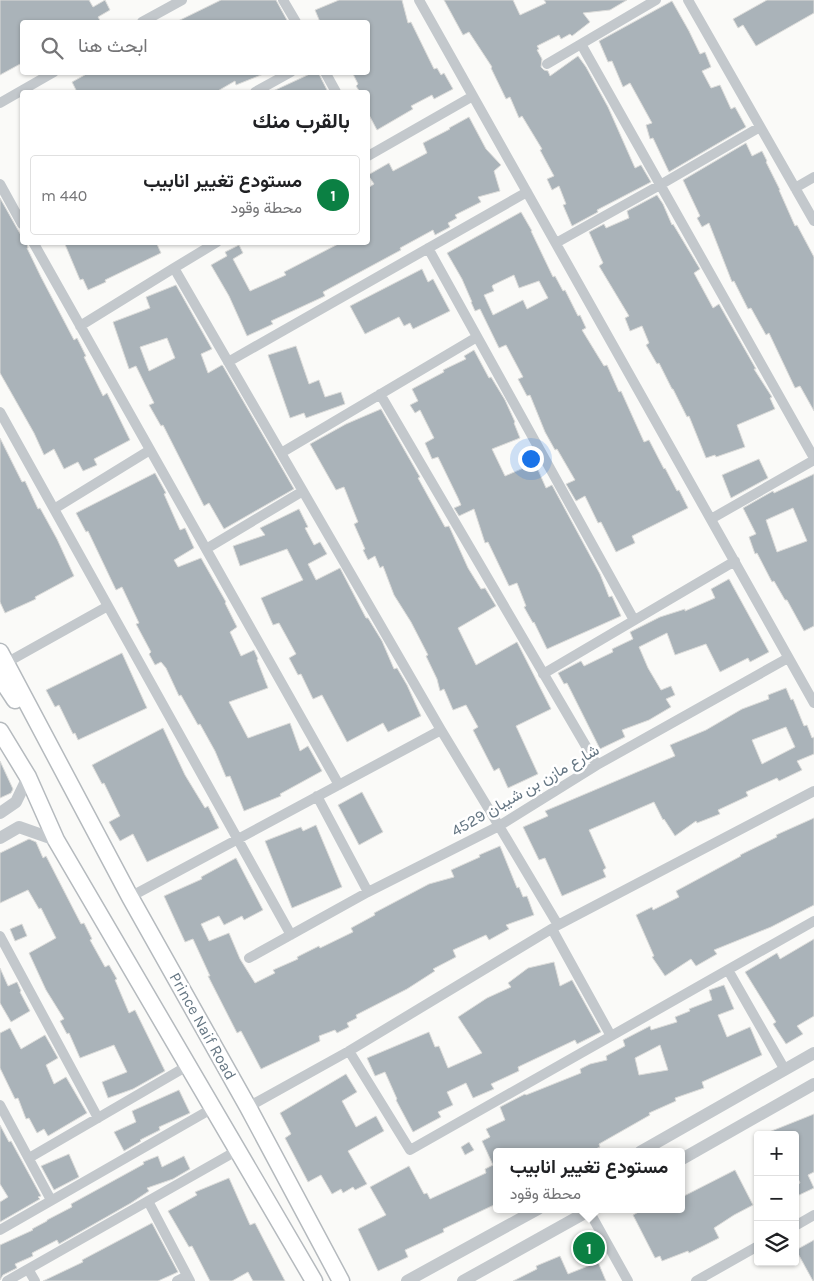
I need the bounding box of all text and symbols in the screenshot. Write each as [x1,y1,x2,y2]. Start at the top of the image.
search box [20,20,370,75]
icon: search [38,34,66,62]
text: ابحث هنا [78,35,148,57]
text: بالقرب منك [252,109,350,133]
text: مستودع تغيير انابيب [143,170,302,192]
text: 440 m [41,186,87,205]
text: 1 [330,186,336,205]
text: محطة وقود [230,198,302,217]
your location [518,446,544,472]
street label: شارع مازن بن شيبان 4529 [448,740,603,842]
street label: Prince Naif Road [166,969,240,1083]
map controls [754,1131,799,1266]
button: + [754,1131,799,1176]
popup [493,1148,685,1213]
text: مستودع تغيير انابيب [510,1156,668,1178]
button: − [754,1176,799,1221]
text: محطة وقود [510,1184,581,1203]
button: layers [754,1221,799,1266]
pin: 1 [573,1229,605,1267]

